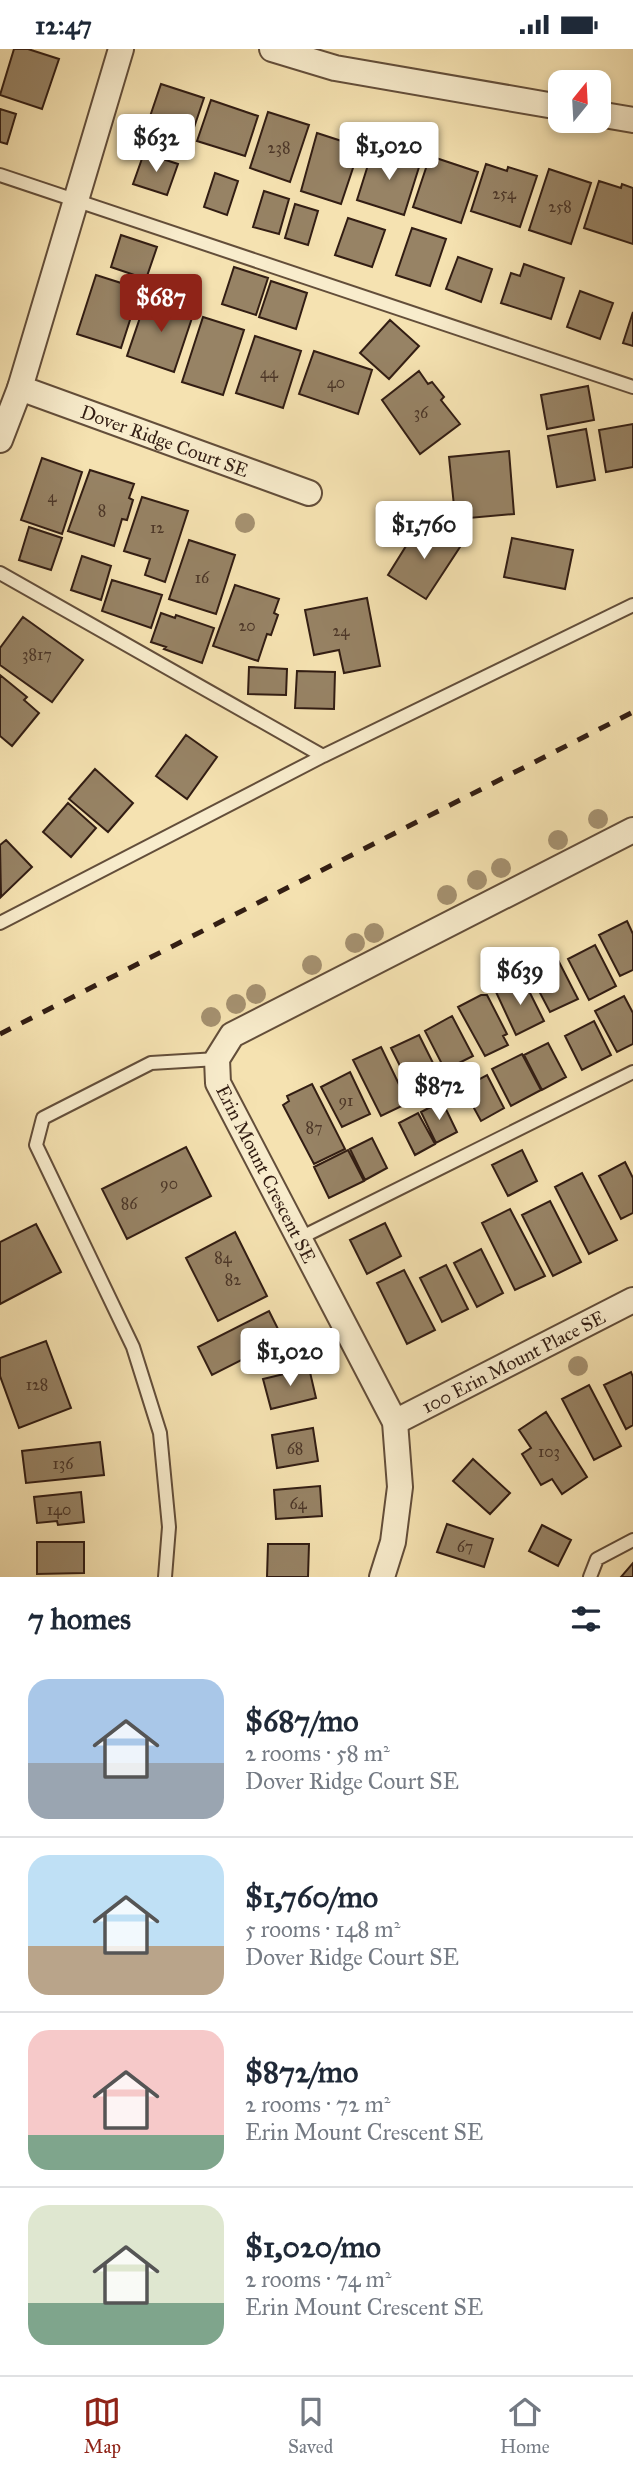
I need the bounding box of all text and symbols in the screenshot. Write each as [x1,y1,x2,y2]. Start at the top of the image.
text: 12:47 [35,9,92,41]
north arrow [548,70,611,133]
map controls [548,70,611,133]
pin: $632 [115,115,197,174]
text: $632 [133,123,179,151]
pin: $1,020 [332,123,446,182]
text: $1,020 [356,131,422,159]
house number: 238 [268,138,290,157]
house number: 254 [492,184,517,203]
house number: 258 [548,197,572,216]
pin: $687 [120,275,202,334]
text: $687 [136,283,186,311]
house number: 44 [260,363,279,382]
house number: 40 [327,373,345,392]
street label: Dover Ridge Court SE [78,400,252,482]
house number: 36 [414,403,429,422]
house number: 4 [48,487,58,506]
house number: 8 [98,501,106,520]
pin: $1,760 [367,501,481,561]
text: $1,760 [392,510,456,538]
house number: 12 [150,518,164,537]
house number: 16 [195,568,210,587]
house number: 20 [238,616,256,635]
house number: 24 [333,621,350,640]
house number: 3817 [22,645,52,664]
pin: $639 [479,947,561,1007]
text: $639 [496,956,544,984]
pin: $872 [398,1063,480,1122]
text: $872 [414,1071,464,1099]
street label: Erin Mount Crescent SE [211,1081,321,1267]
house number: 91 [339,1091,353,1110]
house number: 87 [305,1118,323,1137]
house number: 90 [160,1174,178,1193]
house number: 86 [121,1194,138,1213]
house number: 84 [214,1248,233,1267]
house number: 82 [225,1270,241,1289]
street label: 100 Erin Mount Place SE [418,1305,609,1418]
pin: $1,020 [233,1329,347,1388]
text: $1,020 [257,1337,323,1365]
house number: 128 [26,1375,48,1394]
house number: 68 [287,1439,303,1458]
house number: 103 [538,1442,560,1461]
house number: 136 [53,1454,74,1473]
house number: 64 [289,1494,308,1513]
house number: 140 [47,1500,71,1519]
house number: 67 [457,1537,473,1556]
icon: filters [567,1600,605,1638]
text: 7 homes [28,1601,131,1637]
text: $687/mo [245,1703,359,1739]
icon: home [84,1707,168,1791]
text: 2 rooms · 58 m² [245,1739,390,1767]
text: Dover Ridge Court SE [245,1767,459,1795]
text: $1,760/mo [245,1879,378,1915]
icon: home [84,1883,168,1967]
text: 5 rooms · 148 m² [245,1915,400,1943]
text: Dover Ridge Court SE [245,1943,459,1971]
text: $872/mo [245,2054,358,2090]
icon: home [84,2058,168,2142]
text: 2 rooms · 72 m² [245,2090,390,2118]
text: Erin Mount Crescent SE [245,2118,483,2146]
text: $1,020/mo [245,2229,381,2265]
icon: home [84,2233,168,2317]
text: 2 rooms · 74 m² [245,2265,391,2293]
text: Erin Mount Crescent SE [245,2293,483,2321]
tab: Map [83,2393,121,2458]
tab: Saved [288,2393,333,2458]
tab: Home [500,2393,550,2458]

